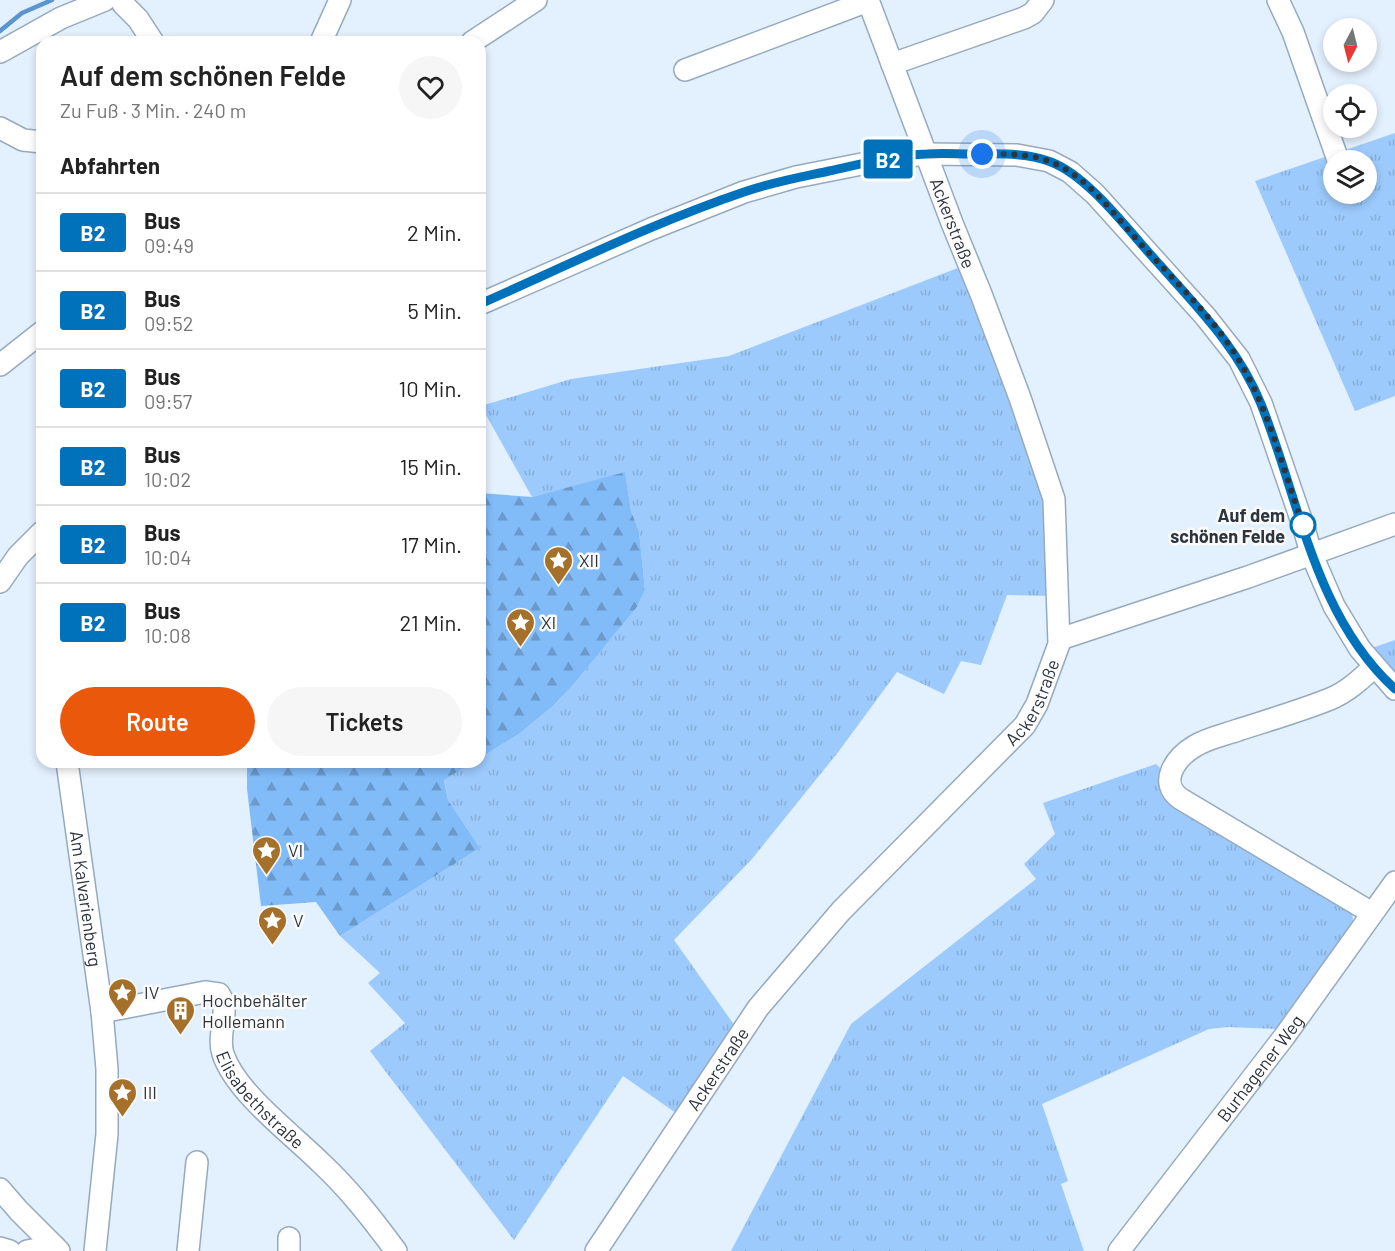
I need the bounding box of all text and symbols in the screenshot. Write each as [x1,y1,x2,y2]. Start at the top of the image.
north arrow [1323,18,1377,72]
map controls [1323,18,1377,204]
button: heart [399,56,462,119]
text: Auf dem schönen Felde [60,58,346,92]
button: locate [1323,84,1377,138]
text: Zu Fuß · 3 Min. · 240 m [60,98,246,122]
your location [967,139,997,169]
line badge: B2 [861,140,915,178]
text: B2 [876,147,900,172]
button: layers [1323,150,1377,204]
text: Abfahrten [60,152,160,178]
street label: Ackerstraße [926,175,980,271]
text: Bus [144,207,181,233]
text: 2 Min. [407,219,462,245]
text: B2 [81,220,105,245]
text: 09:49 [144,233,194,257]
text: Bus [144,285,181,311]
text: 5 Min. [407,297,462,323]
text: B2 [81,298,105,323]
text: 09:52 [144,311,194,335]
text: Bus [144,363,181,389]
text: 10 Min. [399,375,462,401]
text: B2 [81,376,105,401]
text: 09:57 [144,389,192,413]
text: Bus [144,441,181,467]
text: 15 Min. [400,453,462,479]
text: B2 [81,454,105,479]
text: 10:02 [144,467,191,491]
place label: Auf dem schönen Felde [1170,504,1285,547]
marker: Auf dem schönen Felde [1290,512,1316,538]
text: Bus [144,519,181,545]
text: 17 Min. [401,531,462,557]
text: B2 [81,532,105,557]
place icon: XII [542,544,574,586]
text: 10:04 [144,545,191,569]
place label: XII [579,549,599,571]
text: Bus [144,597,181,623]
place icon: XI [504,606,536,648]
text: 21 Min. [400,609,462,635]
text: B2 [81,610,105,635]
place label: XI [541,611,556,633]
text: 10:08 [144,623,191,647]
street label: Ackerstraße [1000,656,1064,750]
button: Route [60,687,255,756]
button: Tickets [267,687,462,756]
street label: Am Kalvarienberg [66,829,107,968]
place icon: VI [251,834,283,876]
place label: VI [288,839,303,861]
place icon: V [256,904,288,946]
place label: V [293,909,304,931]
place icon: IV [107,976,139,1018]
place label: IV [144,981,160,1003]
place label: Hochbehälter Hollemann [202,989,308,1032]
building icon: Hochbehälter Hollemann [165,994,197,1036]
street label: Burhagener Weg [1212,1010,1308,1126]
street label: Ackerstraße [682,1023,753,1115]
street label: Elisabethstraße [212,1048,309,1153]
place icon: III [106,1076,138,1118]
place label: III [143,1081,157,1103]

